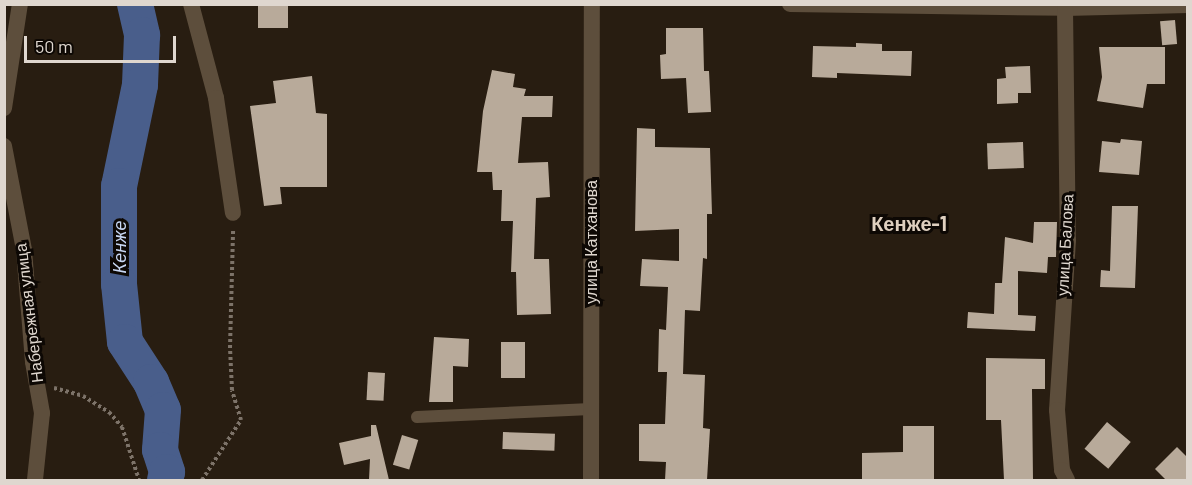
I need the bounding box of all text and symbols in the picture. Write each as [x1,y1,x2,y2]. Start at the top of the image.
scale bar [27,24,178,62]
text: 50 m [35,35,73,57]
street label: улица Катханова [581,180,601,304]
street label: улица Балова [1053,193,1077,297]
district label: Кенже-1 [871,211,947,235]
water label: Кенже [108,221,130,273]
street label: Набережная улица [11,242,47,384]

